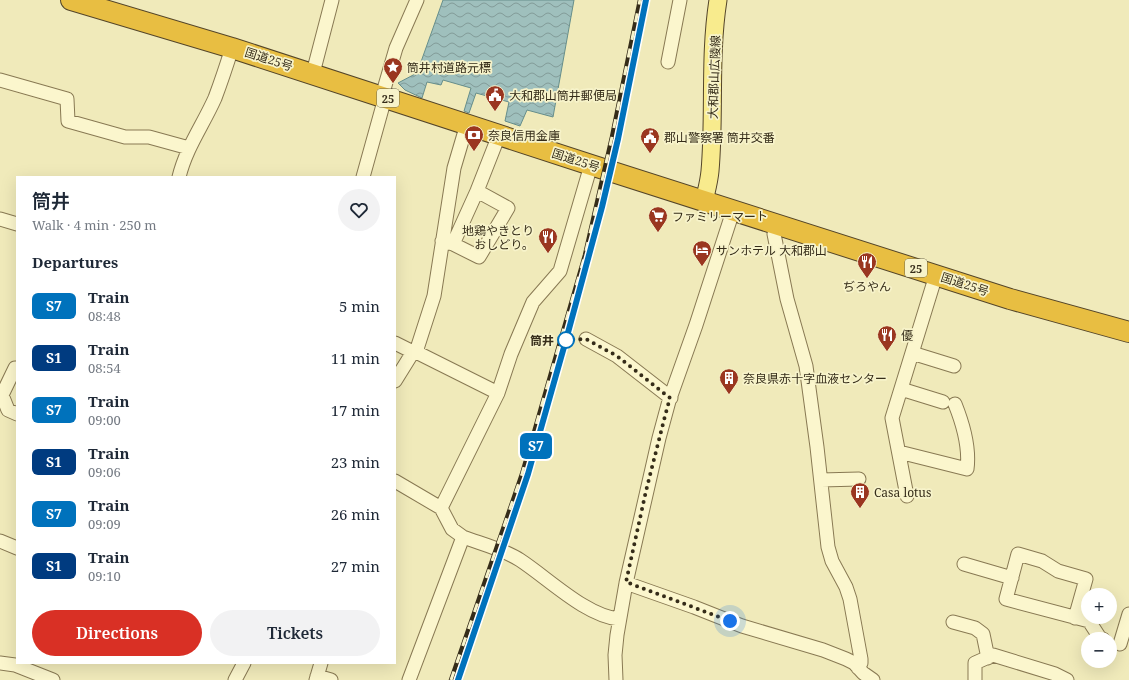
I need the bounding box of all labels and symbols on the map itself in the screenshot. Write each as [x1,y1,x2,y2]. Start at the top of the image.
street label: 大和郡山広陵線 [704,35,724,119]
street label: 国道25号 [243,43,295,75]
place icon: 筒井村道路元標 [382,56,404,84]
place label: 筒井村道路元標 [407,59,491,76]
public building icon: 大和郡山筒井郵便局 [484,84,506,112]
place label: 大和郡山筒井郵便局 [509,87,617,104]
road number: 25 [377,89,399,107]
bank icon: 奈良信用金庫 [463,124,485,152]
public building icon: 郡山警察署 筒井交番 [639,126,661,154]
place label: 奈良信用金庫 [488,127,560,144]
place label: 郡山警察署 筒井交番 [664,129,775,146]
street label: 国道25号 [550,144,602,176]
supermarket icon: ファミリーマート [647,205,669,233]
place label: ファミリーマート [672,208,768,225]
place label: 地鶏やきとり おしどり。 [462,222,534,253]
restaurant icon: 地鶏やきとり おしどり。 [537,226,559,254]
hotel icon: サンホテル 大和郡山 [691,239,713,267]
place label: サンホテル 大和郡山 [716,242,827,259]
restaurant icon: ぢろやん [856,251,878,279]
road number: 25 [905,259,927,277]
street label: 国道25号 [939,268,991,300]
place label: ぢろやん [843,278,891,295]
restaurant icon: 優 [876,324,898,352]
place label: 優 [901,327,913,344]
marker: 筒井 [557,331,575,349]
place label: 筒井 [530,332,554,349]
building icon: 奈良県赤十字血液センター [718,367,740,395]
place label: 奈良県赤十字血液センター [743,370,887,387]
line badge: S7 [518,433,554,459]
building icon: Casa lotus [849,481,871,509]
place label: Casa lotus [874,484,931,501]
your location [720,611,740,631]

